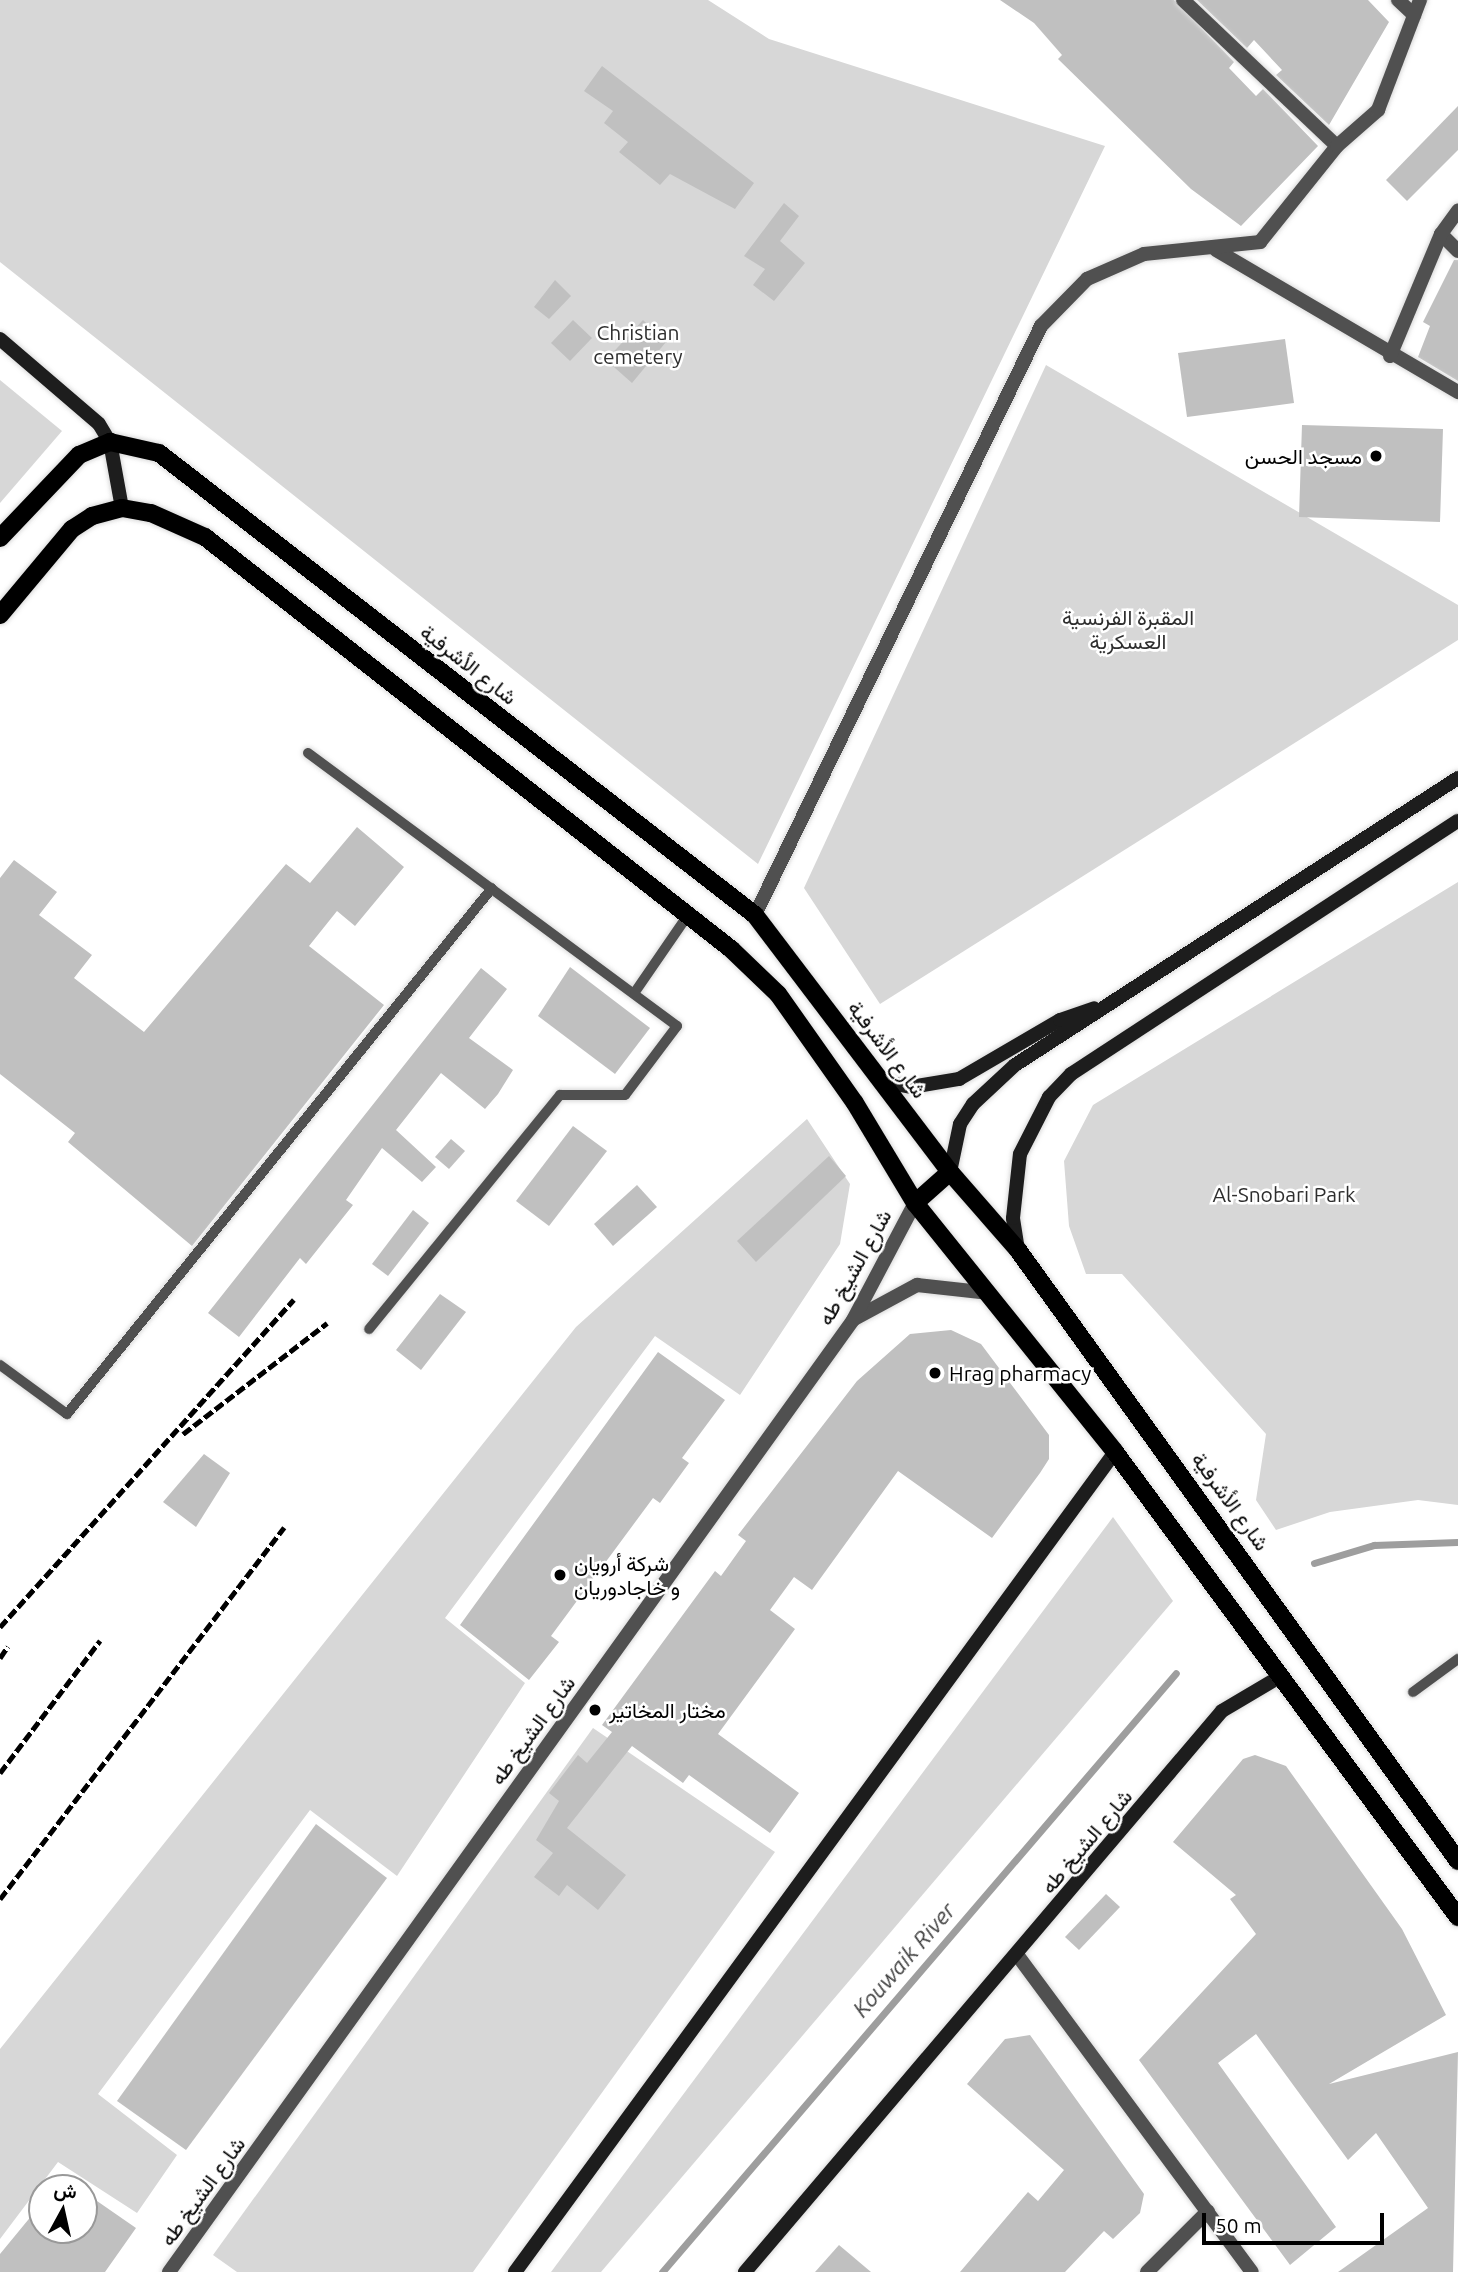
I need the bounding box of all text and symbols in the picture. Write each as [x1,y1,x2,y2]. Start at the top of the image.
park label: Christian cemetery [593,319,683,369]
place label: مسجد الحسن [1245,443,1362,469]
marker: مسجد الحسن [1368,448,1384,464]
park label: المقبرة الفرنسية العسكرية [1062,604,1194,654]
street label: شارع الأشرفية [416,619,522,709]
street label: شارع الأشرفية [843,995,933,1103]
park label: Al-Snobari Park [1212,1181,1356,1207]
street label: شارع الشيخ طه [812,1205,896,1329]
place label: Hrag pharmacy [949,1360,1091,1386]
marker: Hrag pharmacy [927,1365,943,1381]
street label: شارع الأشرفية [1187,1447,1275,1555]
place label: شركة أرويان و خاجادوريان [574,1550,680,1600]
marker: شركة أرويان و خاجادوريان [552,1567,568,1583]
street label: شارع الشيخ طه [484,1671,580,1789]
place label: مختار المخاتير [609,1697,726,1723]
marker: مختار المخاتير [587,1702,603,1718]
street label: شارع الشيخ طه [1035,1784,1137,1898]
water label: Kouwaik River [847,1897,961,2023]
street label: شارع الشيخ طه [154,2132,250,2250]
north arrow [28,2174,98,2244]
text: ش [53,2178,78,2203]
scale bar [1206,2198,1388,2242]
text: 50 m [1215,2213,1262,2237]

